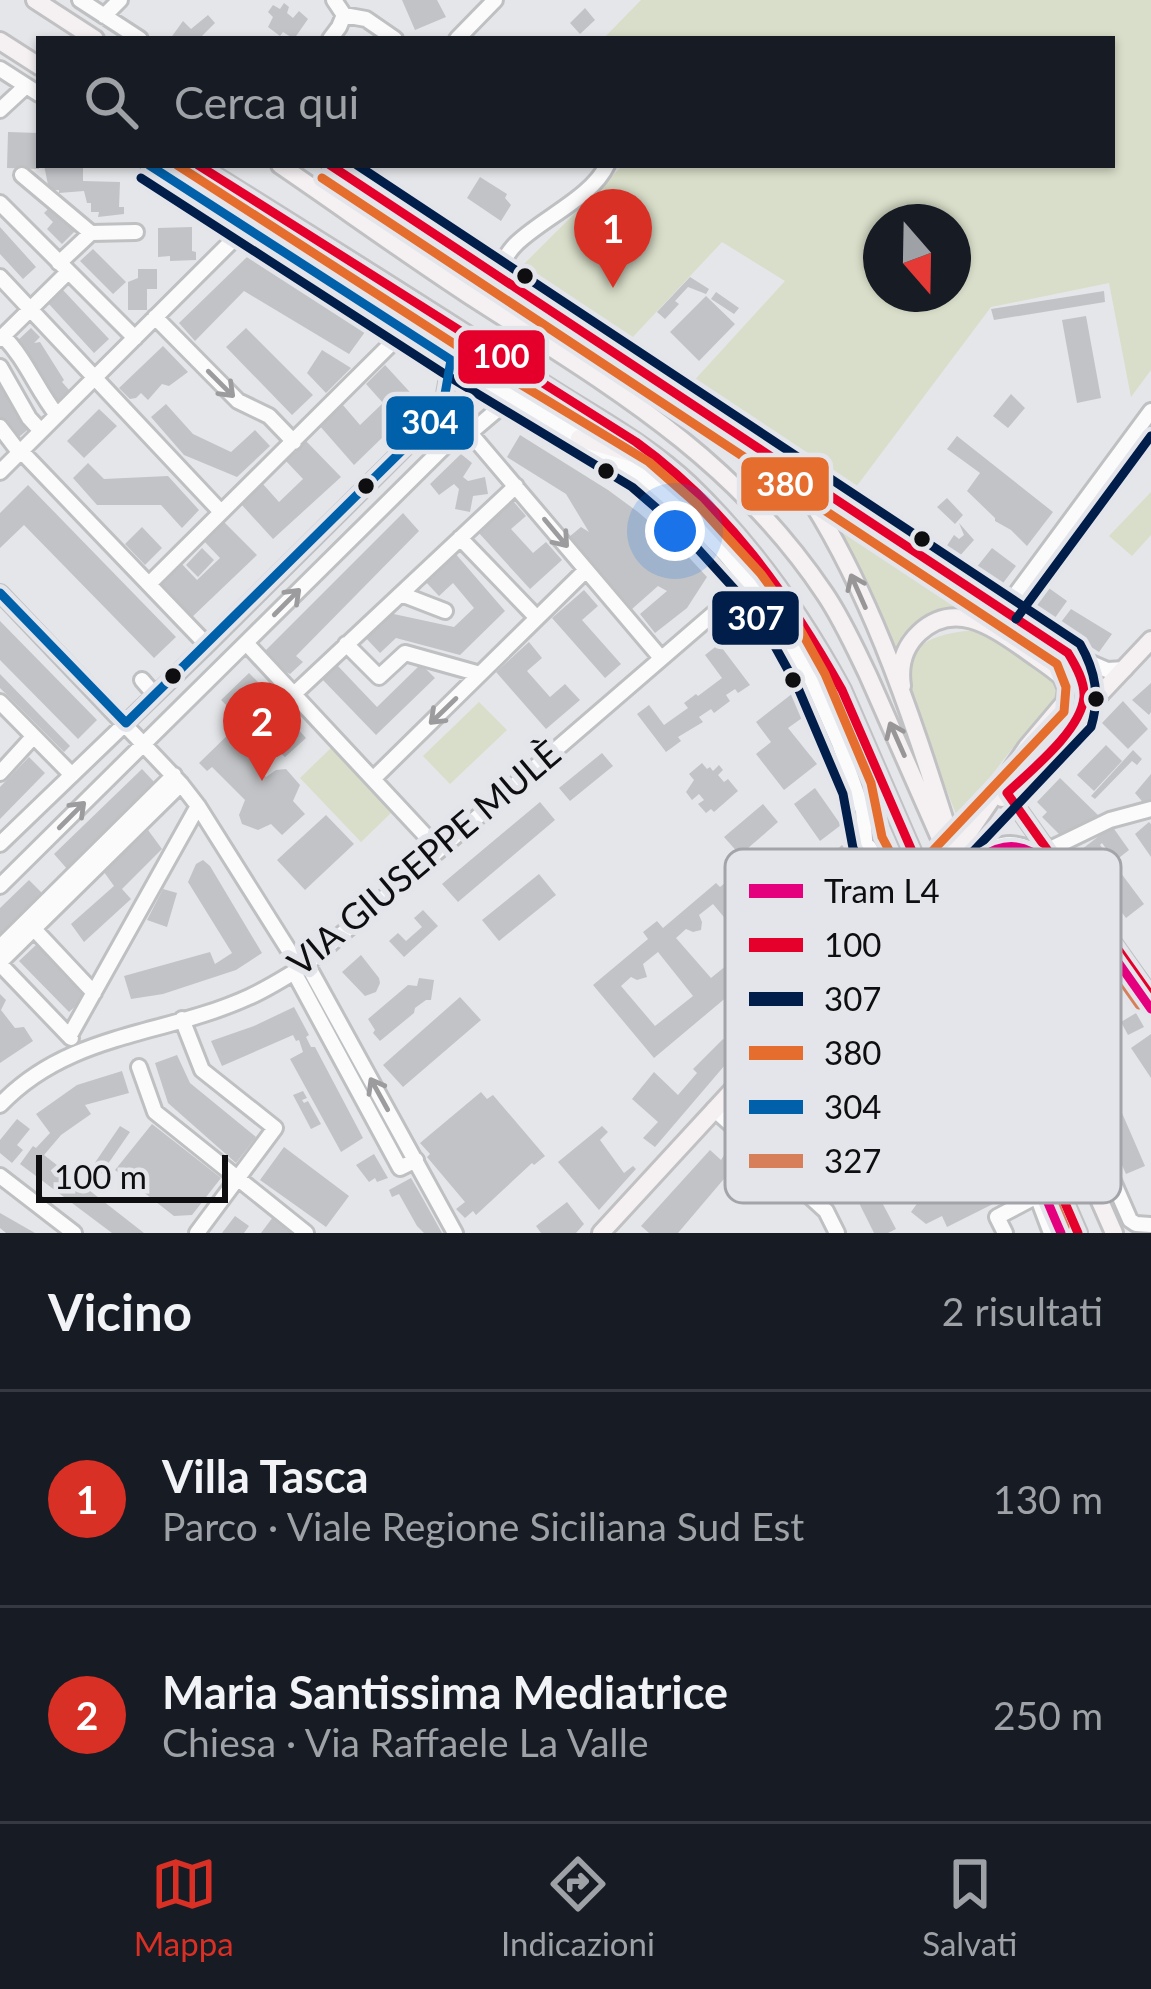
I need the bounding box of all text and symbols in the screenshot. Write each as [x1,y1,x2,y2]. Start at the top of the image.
search box [36,36,1115,168]
icon: search [78,69,144,135]
text: Cerca qui [174,75,359,129]
pin: 1 [574,189,652,288]
north arrow [863,204,971,312]
unlabelled marker [514,265,536,287]
line badge: 100 [456,328,547,386]
text: 100 [472,335,530,375]
one-way arrow [207,369,235,398]
line badge: 304 [384,394,476,452]
text: 304 [401,401,459,441]
line badge: 380 [739,455,831,513]
unlabelled marker [595,460,617,482]
text: 380 [756,463,814,503]
unlabelled marker [355,475,377,497]
your location [645,501,705,561]
one-way arrow [541,517,569,548]
unlabelled marker [911,528,933,550]
one-way arrow [846,574,868,610]
one-way arrow [272,588,301,617]
line badge: 307 [710,589,801,647]
text: 307 [727,597,785,637]
unlabelled marker [162,665,184,687]
unlabelled marker [782,669,804,691]
pin: 2 [223,682,301,781]
unlabelled marker [1085,688,1107,710]
one-way arrow [429,696,458,724]
one-way arrow [884,722,906,758]
street label: VIA GIUSEPPE MULÈ [278,730,569,984]
one-way arrow [57,801,86,829]
legend [725,849,1121,1203]
text: Tram L4 [824,870,940,910]
text: 100 [824,924,881,964]
text: 307 [824,978,881,1018]
text: 380 [824,1032,881,1072]
one-way arrow [366,1077,390,1112]
text: 304 [824,1086,881,1126]
text: 327 [824,1140,881,1180]
scale bar [36,1149,228,1202]
text: 100 m [54,1156,147,1196]
text: Vicino [48,1281,192,1342]
text: 2 risultati [942,1288,1103,1334]
text: Villa Tasca [162,1449,369,1503]
text: 1 [76,1476,98,1522]
text: 130 m [993,1476,1103,1522]
text: Parco · Viale Regione Siciliana Sud Est [162,1503,804,1549]
text: Maria Santissima Mediatrice [162,1665,728,1719]
text: 2 [76,1692,98,1738]
text: 250 m [993,1692,1103,1738]
text: Chiesa · Via Raffaele La Valle [162,1719,649,1765]
tab: Mappa [134,1851,234,1963]
tab: Indicazioni [501,1851,655,1963]
tab: Salvati [922,1851,1017,1963]

